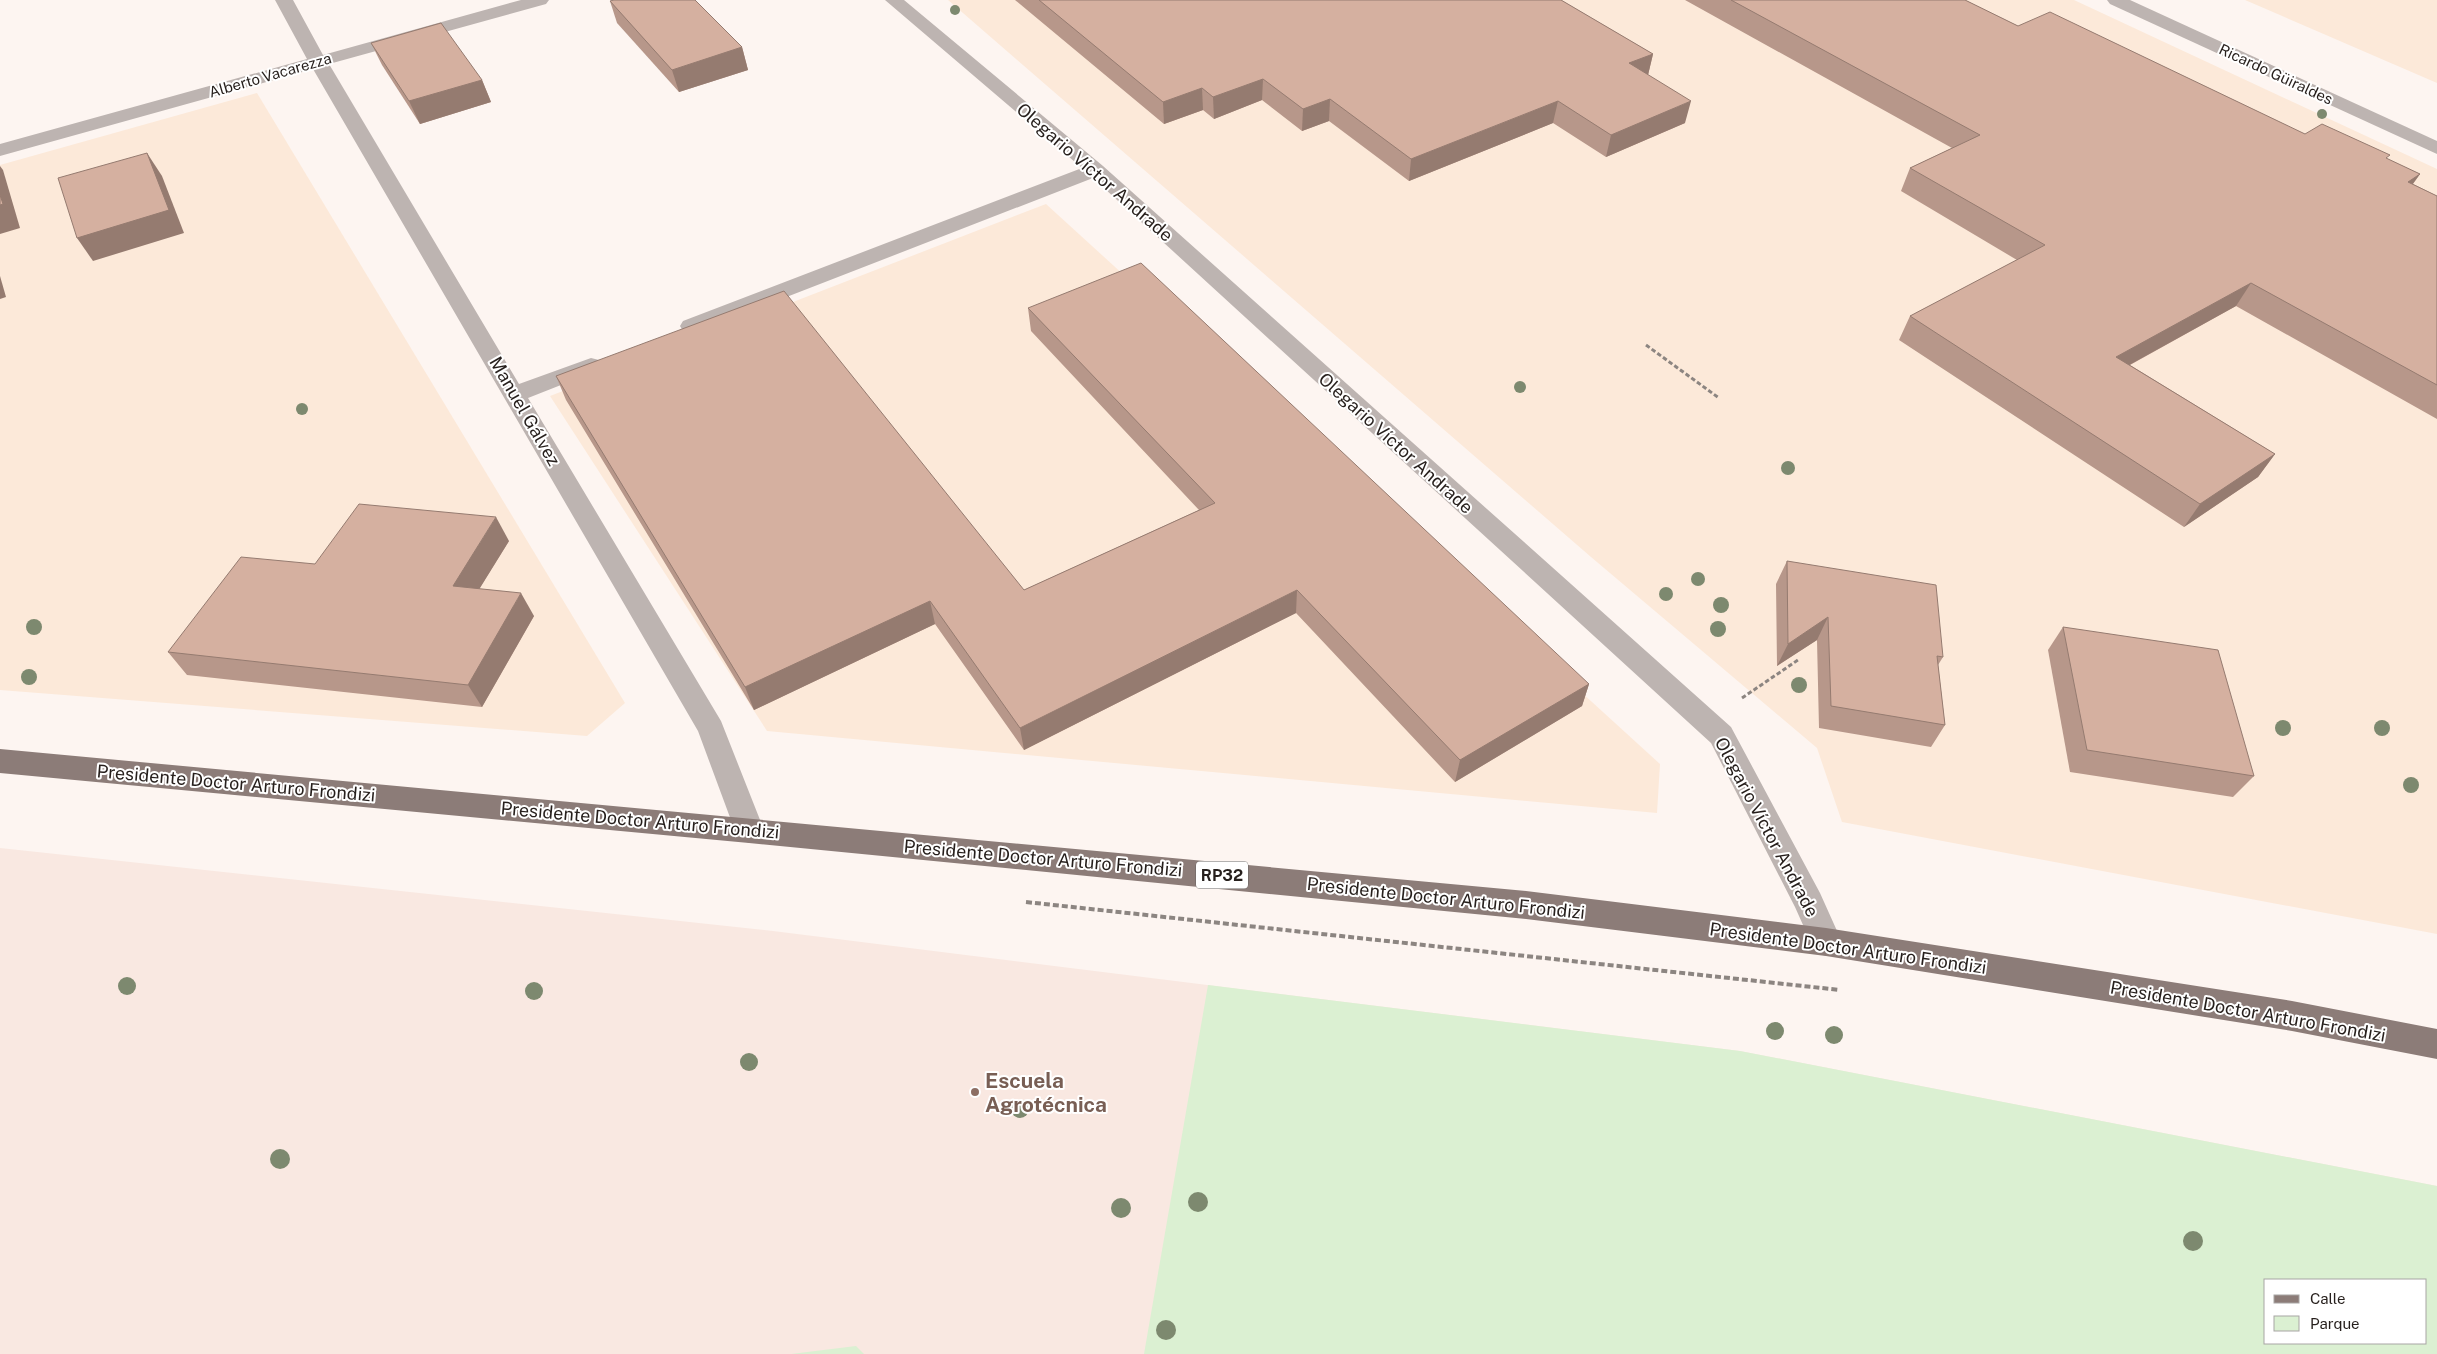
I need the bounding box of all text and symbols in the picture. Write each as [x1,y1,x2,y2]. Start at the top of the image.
street label: Ricardo Güiraldes [2216,40,2336,108]
street label: Alberto Vacarezza [207,49,333,101]
street label: Olegario Víctor Andrade [1013,98,1177,246]
street label: Manuel Gálvez [485,353,565,469]
street label: Olegario Víctor Andrade [1315,368,1477,518]
street label: Olegario Víctor Andrade [1711,734,1823,920]
street label: Presidente Doctor Arturo Frondizi [96,760,376,806]
street label: Presidente Doctor Arturo Frondizi [500,797,780,843]
street label: Presidente Doctor Arturo Frondizi [903,835,1183,881]
road number: RP32 [1196,862,1248,888]
street label: Presidente Doctor Arturo Frondizi [1306,873,1586,923]
street label: Presidente Doctor Arturo Frondizi [1708,918,1988,978]
street label: Presidente Doctor Arturo Frondizi [2109,976,2387,1046]
place label: Escuela Agrotécnica [985,1068,1107,1117]
marker: Escuela Agrotécnica [969,1086,981,1098]
legend [2264,1279,2427,1344]
text: Calle [2310,1290,2346,1307]
text: Parque [2310,1315,2360,1332]

